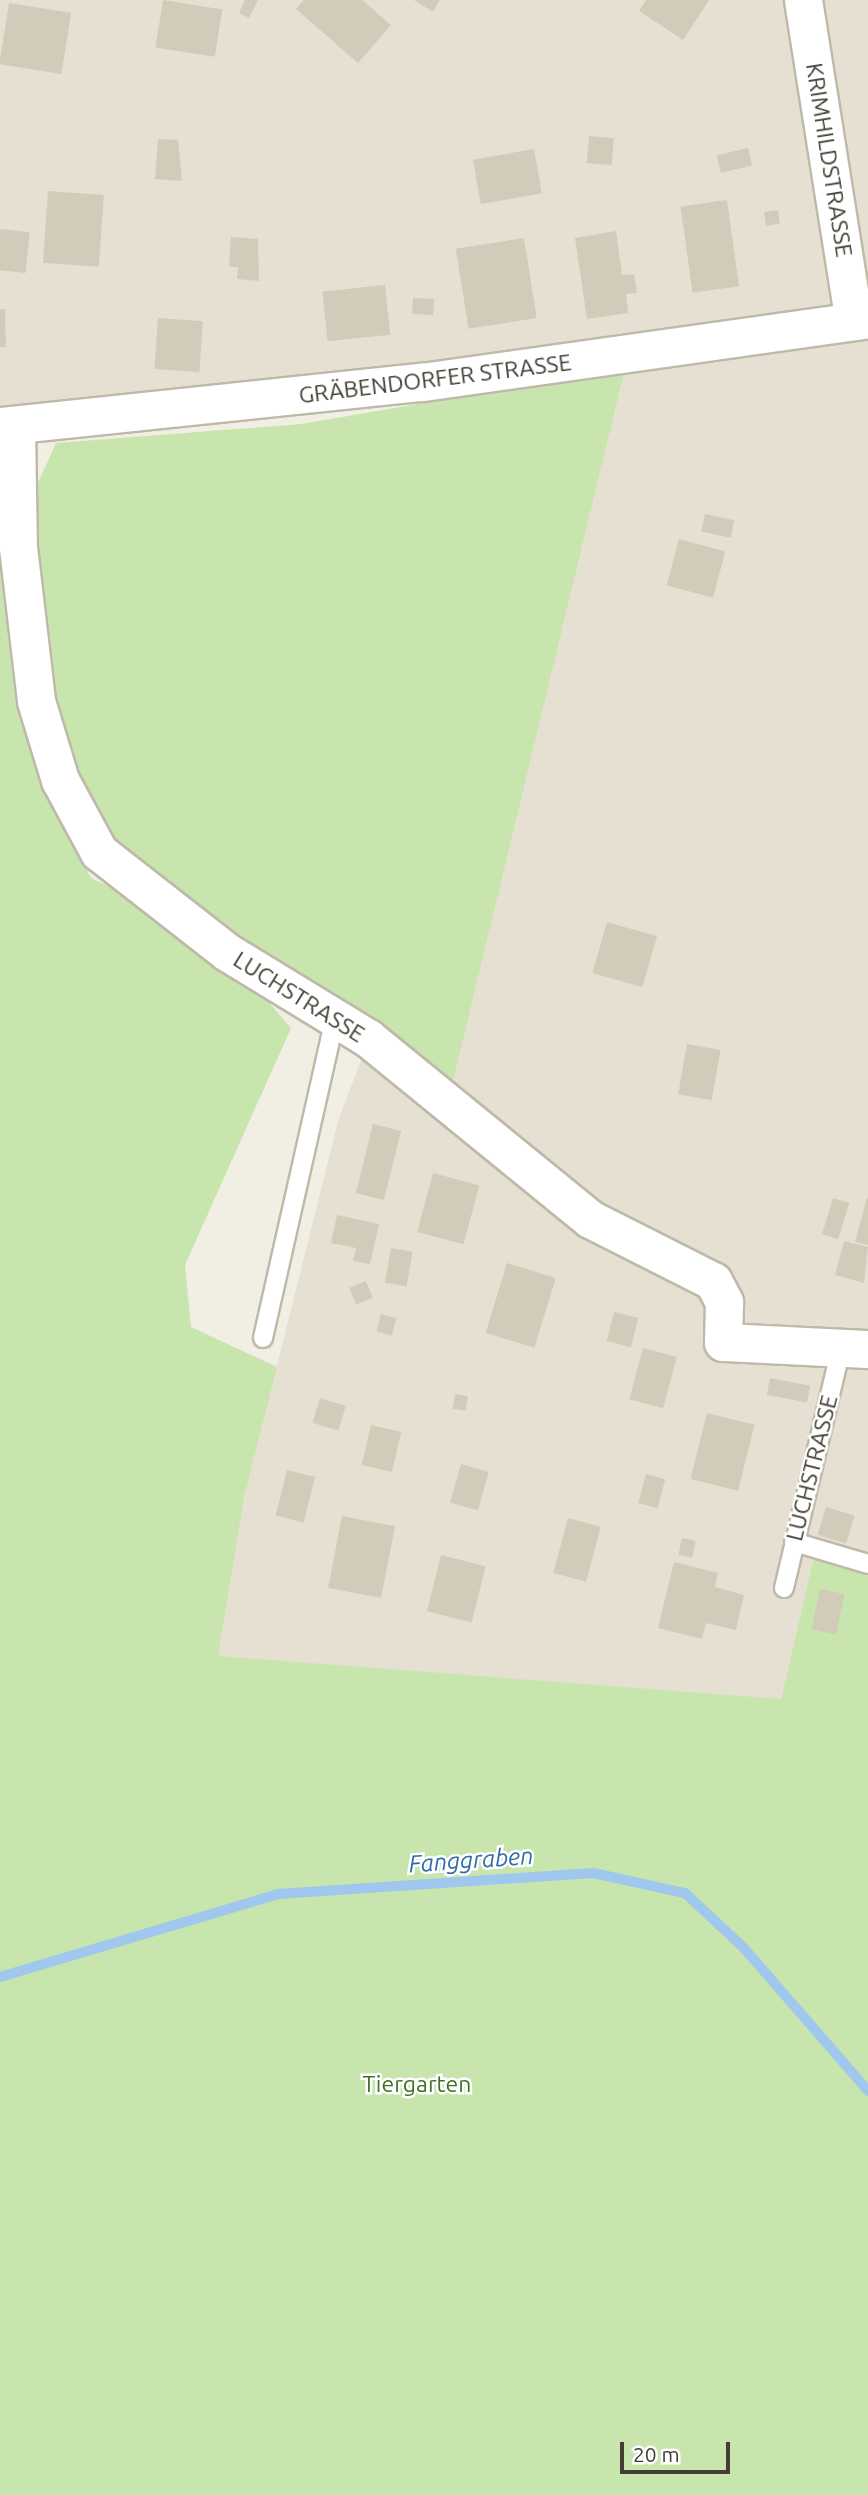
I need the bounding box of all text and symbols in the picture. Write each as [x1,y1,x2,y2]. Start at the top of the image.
street label: KRIMHILDSTRASSE [800,61,858,259]
street label: GRÄBENDORFER STRASSE [297,349,573,409]
street label: LUCHSTRASSE [228,946,370,1048]
street label: LUCHSTRASSE [781,1392,843,1544]
water label: Fanggraben [408,1841,534,1879]
park label: Tiergarten [363,2070,471,2098]
scale bar [623,2428,733,2472]
text: 20 m [633,2442,680,2466]

